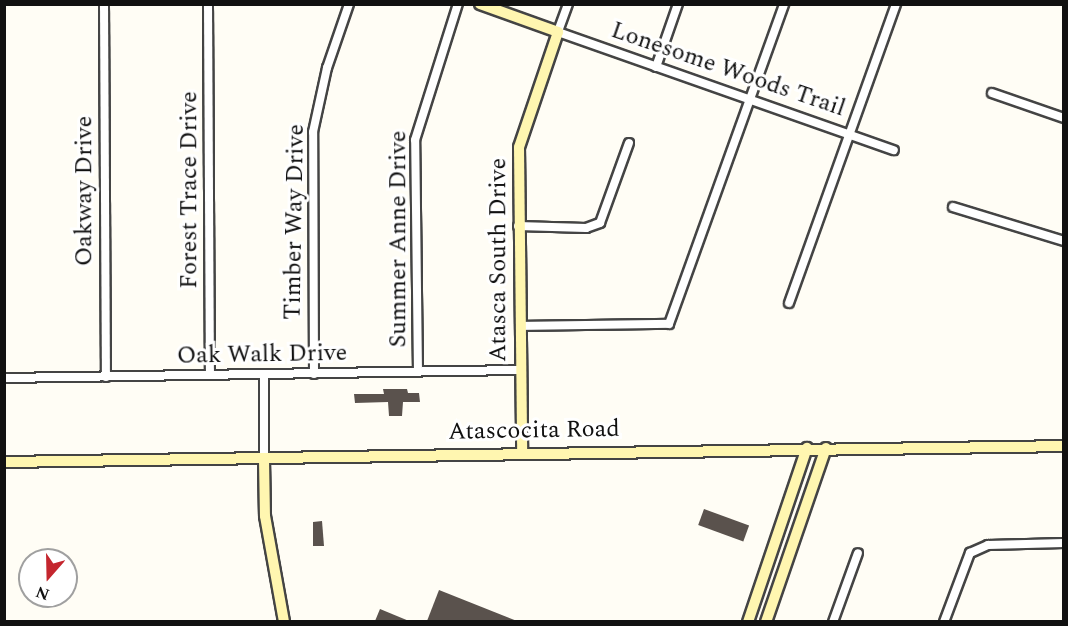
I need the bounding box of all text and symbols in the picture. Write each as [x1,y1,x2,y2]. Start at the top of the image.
street label: Lonesome Woods Trail [607,16,849,124]
street label: Forest Trace Drive [176,91,204,289]
street label: Oakway Drive [71,116,99,266]
street label: Timber Way Drive [279,124,311,320]
street label: Summer Anne Drive [385,131,413,347]
street label: Atasca South Drive [485,158,513,362]
street label: Oak Walk Drive [177,339,347,371]
street label: Atascocita Road [448,415,620,447]
north arrow [18,548,78,608]
text: N [32,580,53,607]

